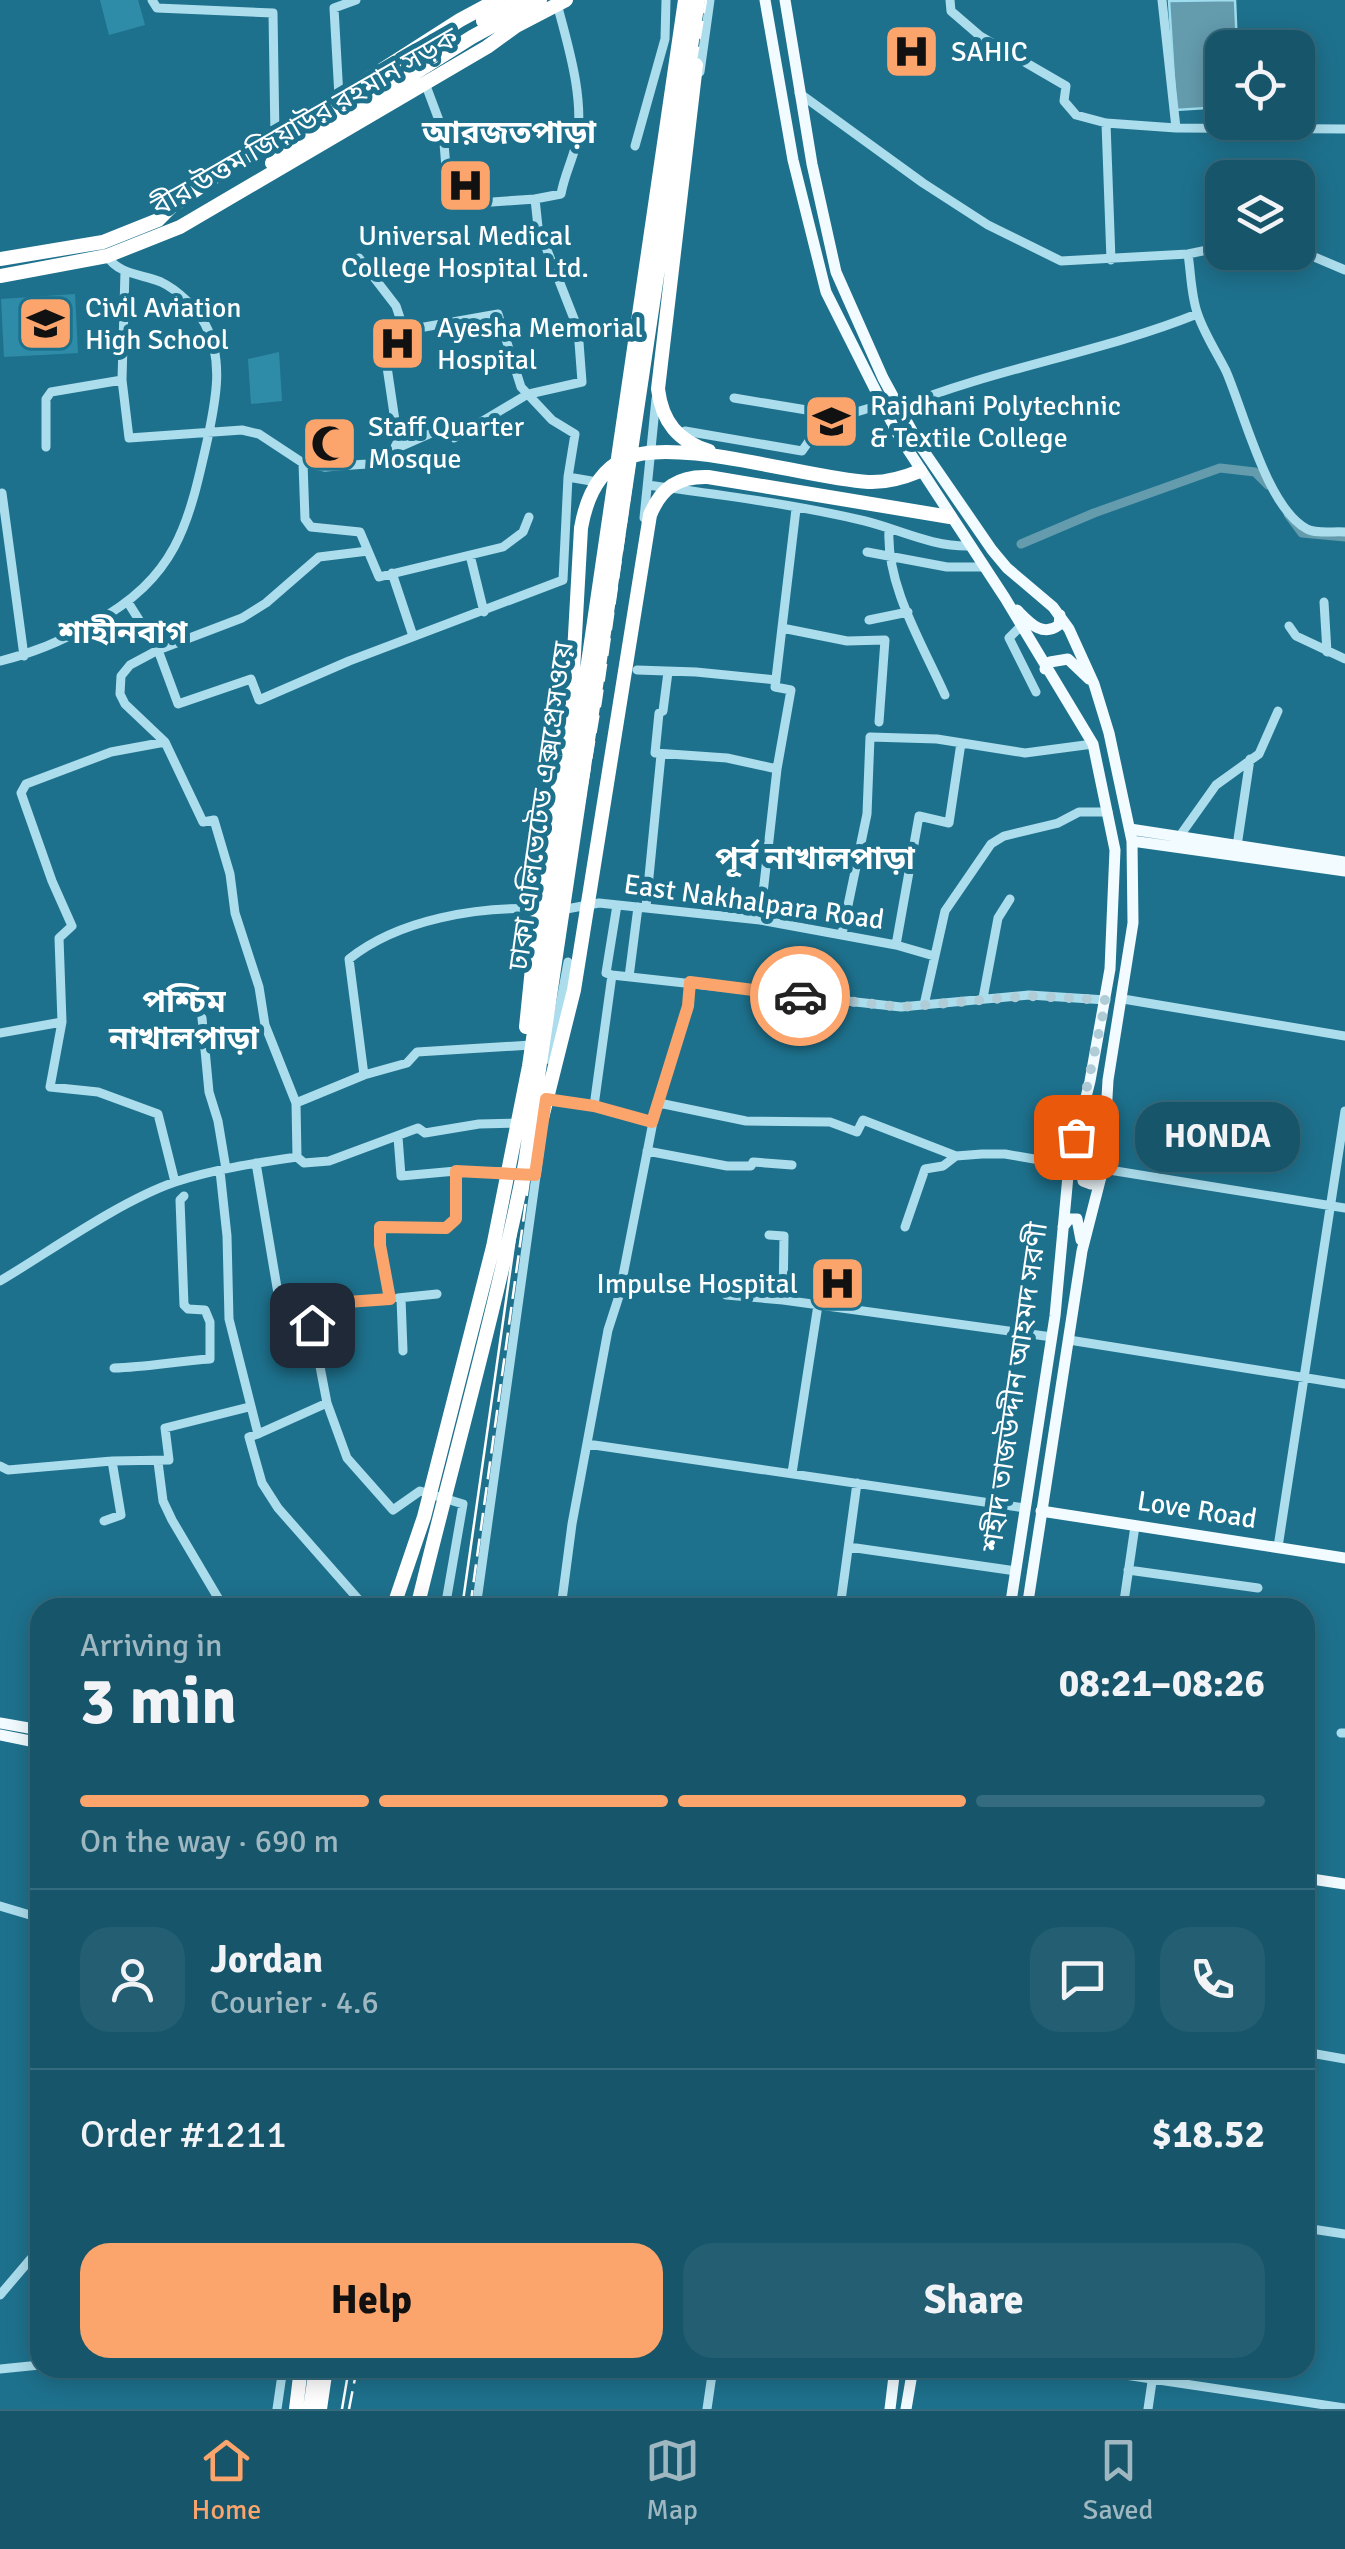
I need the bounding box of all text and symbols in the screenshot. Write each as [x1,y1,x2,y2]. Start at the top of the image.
street label: বীর উত্তম জিয়াউর রহমান সড়ক [145,20,465,224]
hospital icon: SAHIC [882,22,942,82]
map controls [1205,30,1315,270]
button: locate [1205,30,1315,140]
place label: SAHIC [951,35,1028,69]
district label: আরজতপাড়া [421,113,597,152]
hospital icon: Universal Medical College Hospital Ltd. [435,155,495,215]
button: layers [1205,160,1315,270]
place label: Universal Medical College Hospital Ltd. [341,219,589,285]
place label: Civil Aviation High School [85,291,242,357]
school or university icon: Civil Aviation High School [16,294,76,354]
place label: Ayesha Memorial Hospital [437,311,643,377]
hospital icon: Ayesha Memorial Hospital [368,314,428,374]
place label: Rajdhani Polytechnic & Textile College [870,389,1121,455]
school or university icon: Rajdhani Polytechnic & Textile College [801,392,861,452]
place label: Staff Quarter Mosque [368,410,525,476]
mosque icon: Staff Quarter Mosque [299,413,359,473]
district label: শাহীনবাগ [58,613,188,652]
street label: ঢাকা এলিভেটেড এক্সপ্রেসওয়ে [501,639,581,973]
district label: পূর্ব নাখালপাড়া [715,838,916,878]
street label: East Nakhalpara Road [622,867,886,937]
courier [750,946,850,1046]
icon: car [773,969,828,1024]
district label: পশ্চিম নাখালপাড়া [108,982,260,1058]
pin [1034,1095,1119,1180]
callout: HONDA [1136,1102,1301,1172]
icon: bag [1049,1110,1104,1165]
text: HONDA [1164,1117,1271,1156]
street label: শহীদ তাজউদ্দীন আহমদ সরণী [975,1219,1055,1555]
hospital icon: Impulse Hospital [807,1254,867,1314]
place label: Impulse Hospital [596,1267,798,1301]
pin [270,1283,355,1368]
icon: home [285,1298,340,1353]
street label: Love Road [1135,1484,1259,1536]
text: Arriving in [80,1626,222,1665]
text: 08:21–08:26 [1059,1660,1265,1707]
text: 3 min [80,1662,237,1742]
text: On the way · 690 m [80,1822,339,1861]
button: person [80,1927,185,2032]
button: chat [1030,1927,1135,2032]
button: phone [1160,1927,1265,2032]
text: Jordan [210,1936,323,1983]
text: Courier · 4.6 [210,1983,379,2022]
text: Order #1211 [80,2111,287,2158]
text: $18.52 [1152,2111,1265,2158]
button: Help [80,2243,663,2358]
button: Share [683,2243,1265,2358]
tab: Home [192,2433,261,2527]
tab: Map [645,2433,700,2527]
tab: Saved [1083,2433,1153,2527]

